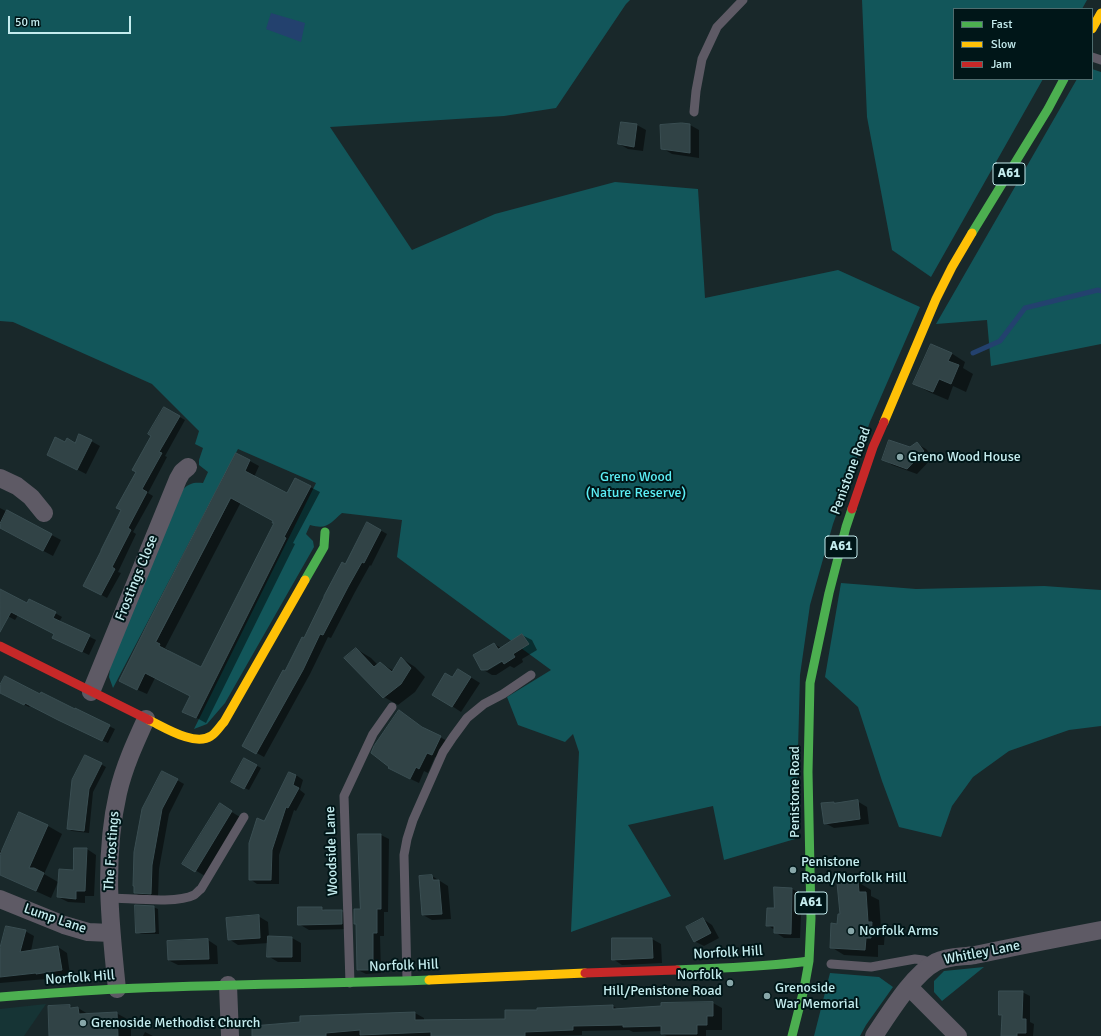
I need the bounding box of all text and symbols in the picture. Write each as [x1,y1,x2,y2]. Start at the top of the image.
scale bar [10,8,133,34]
legend [953,8,1093,80]
text: 50 m [15,15,40,30]
text: Fast [991,17,1012,32]
text: Slow [991,37,1016,52]
text: Jam [991,57,1012,72]
road number: A61 [993,163,1025,185]
street label: Penistone Road [827,425,875,517]
place label: Greno Wood House [908,449,1021,465]
marker: Greno Wood House [895,452,905,462]
park label: Greno Wood (Nature Reserve) [586,469,686,502]
street label: Frostings Close [112,533,162,623]
road number: A61 [825,536,857,558]
street label: Penistone Road [787,746,803,838]
street label: Woodside Lane [322,806,342,896]
street label: The Frostings [101,811,123,891]
place label: Penistone Road/Norfolk Hill [801,854,907,886]
marker: Penistone Road/Norfolk Hill [788,865,798,875]
road number: A61 [795,892,827,914]
street label: Lump Lane [21,900,89,938]
place label: Norfolk Arms [859,923,938,939]
marker: Norfolk Arms [846,926,856,936]
street label: Whitley Lane [942,937,1022,969]
street label: Norfolk Hill [693,943,763,963]
street label: Norfolk Hill [369,956,439,976]
street label: Norfolk Hill [45,967,115,989]
place label: Norfolk Hill/Penistone Road [603,967,722,1000]
marker: Norfolk Hill/Penistone Road [725,978,735,988]
place label: Grenoside War Memorial [775,980,859,1012]
marker: Grenoside War Memorial [762,991,772,1001]
place label: Grenoside Methodist Church [91,1015,260,1031]
marker: Grenoside Methodist Church [78,1018,88,1028]

